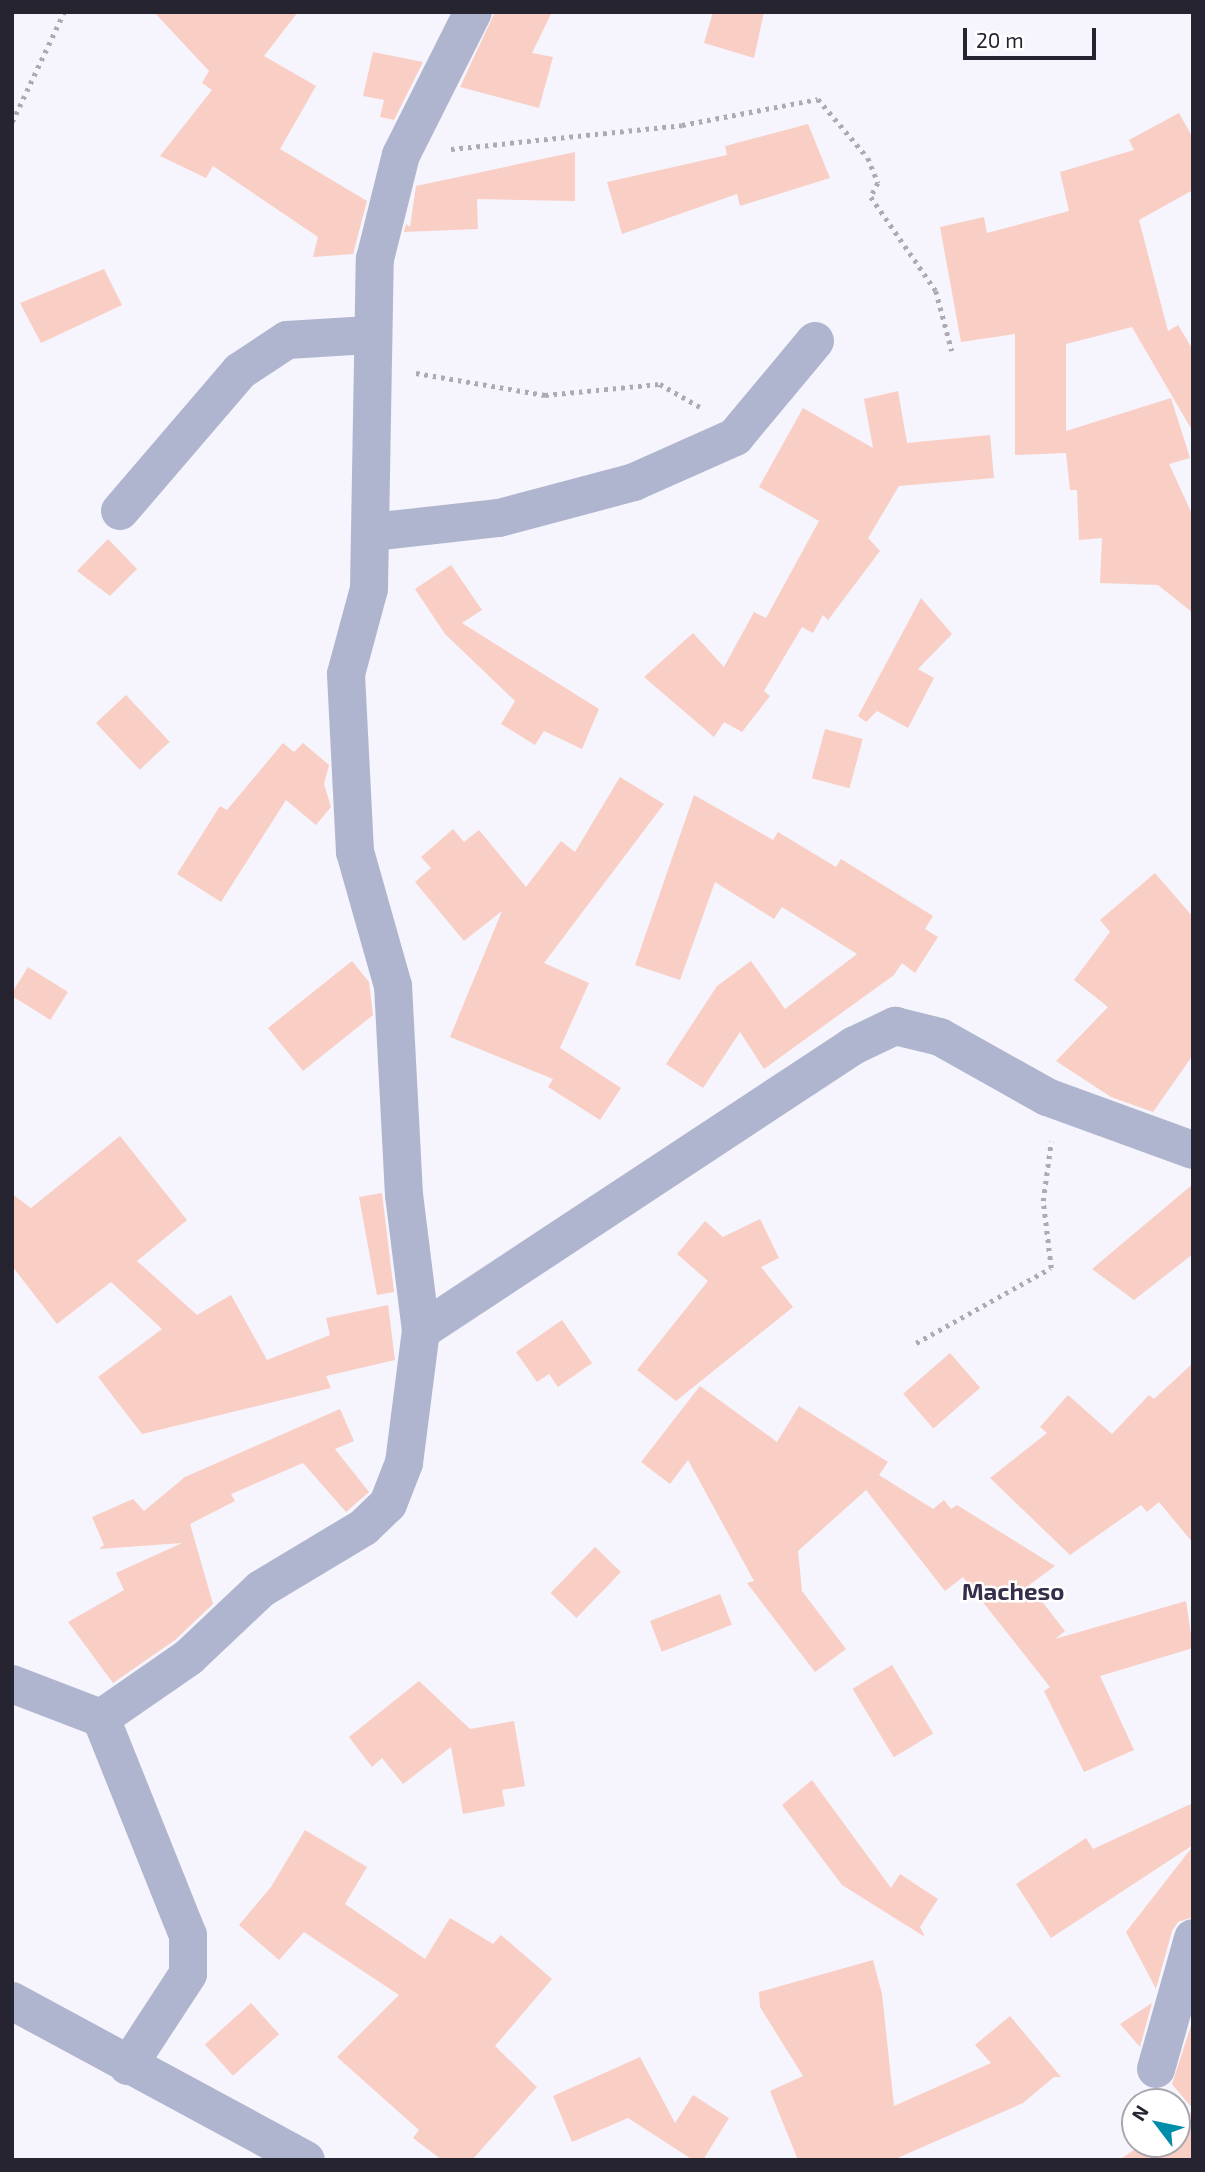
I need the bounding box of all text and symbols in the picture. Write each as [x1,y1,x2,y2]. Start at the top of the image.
scale bar [967,14,1100,58]
text: 20 m [976,27,1024,52]
district label: Macheso [962,1577,1064,1605]
north arrow [1121,2088,1191,2158]
text: N [1126,2101,1153,2125]

